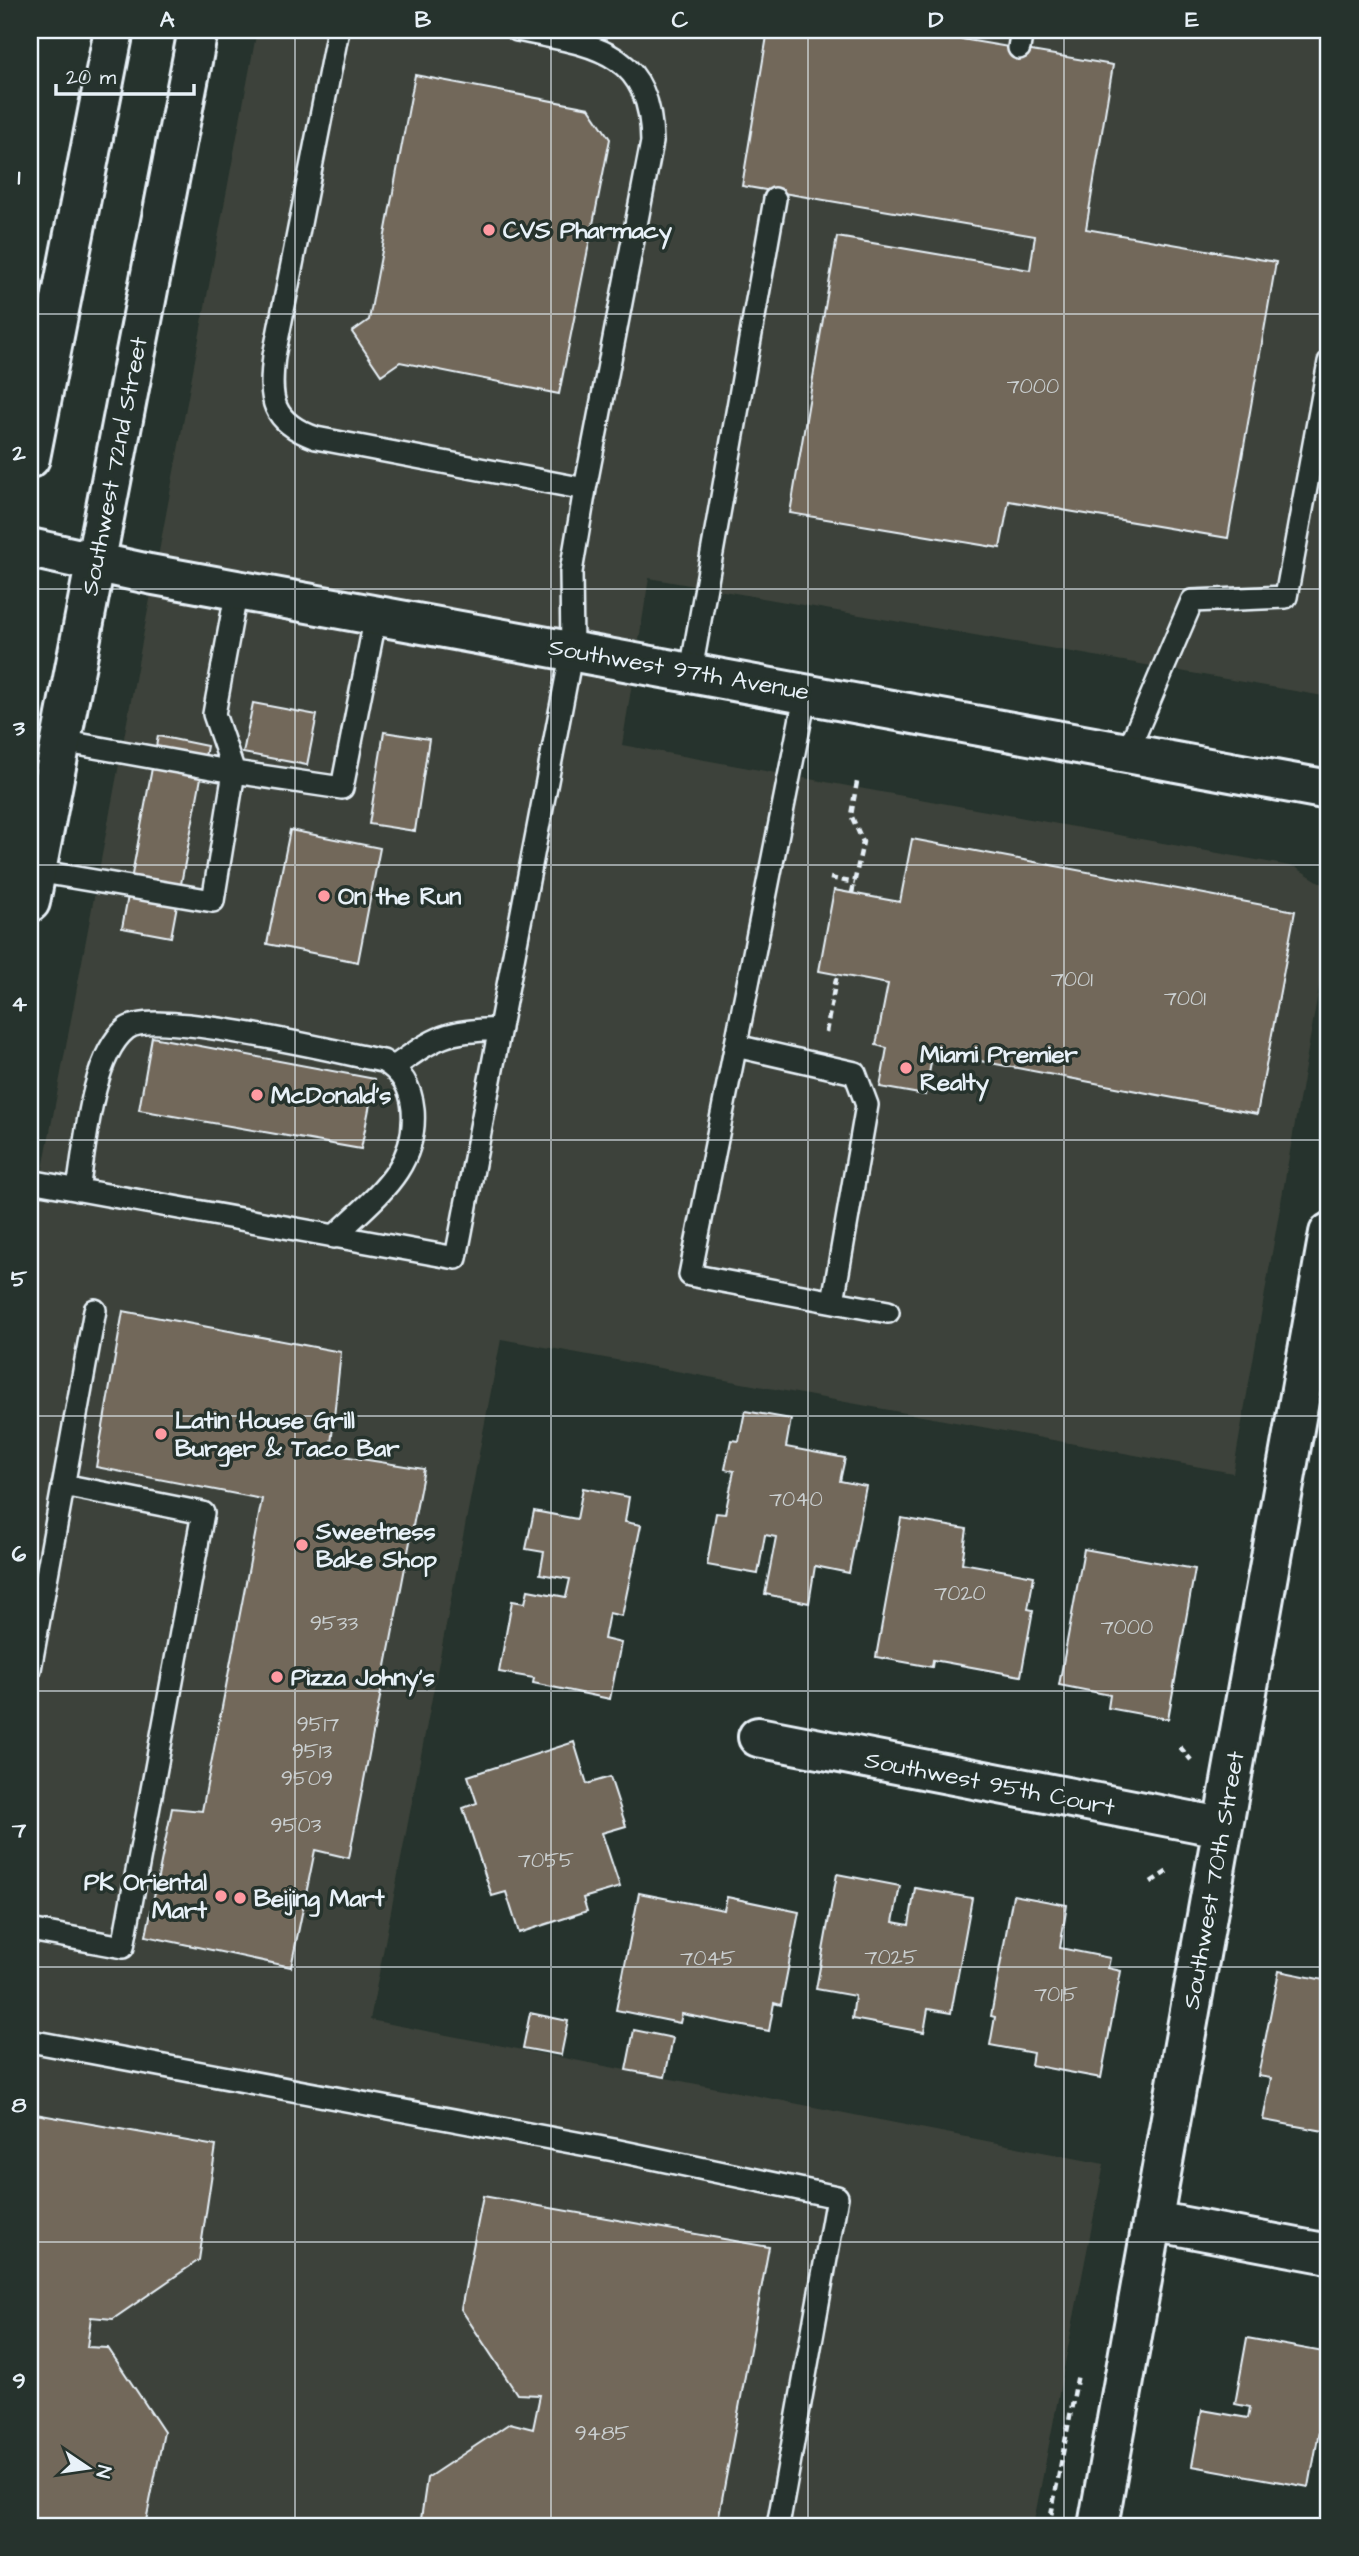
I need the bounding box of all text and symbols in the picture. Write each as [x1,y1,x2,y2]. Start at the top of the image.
text: A [160,4,175,36]
text: B [415,4,432,36]
text: C [672,4,689,36]
text: D [929,4,944,36]
text: E [1185,4,1199,36]
scale bar [56,52,194,96]
text: 20 m [66,63,117,92]
text: 1 [18,161,21,193]
place label: CVS Pharmacy [503,214,673,250]
marker: CVS Pharmacy [481,222,497,238]
street label: Southwest 72nd Street [73,334,157,598]
house number: 7000 [1007,372,1059,401]
text: 2 [11,437,26,469]
street label: Southwest 97th Avenue [546,630,812,710]
text: 3 [12,712,25,744]
place label: On the Run [338,880,461,914]
marker: On the Run [316,888,332,904]
house number: 7001 [1051,965,1093,994]
house number: 7001 [1164,984,1206,1013]
text: 4 [11,988,27,1020]
place label: Miami Premier Realty [920,1038,1078,1102]
marker: Miami Premier Realty [898,1060,914,1076]
place label: McDonald's [271,1079,391,1113]
marker: McDonald's [249,1087,265,1103]
text: 5 [11,1263,28,1295]
place label: Latin House Grill Burger & Taco Bar [175,1404,400,1467]
marker: Latin House Grill Burger & Taco Bar [153,1426,169,1442]
house number: 7040 [769,1485,823,1514]
place label: Sweetness Bake Shop [315,1515,437,1577]
marker: Sweetness Bake Shop [294,1537,310,1553]
text: 6 [12,1538,27,1570]
house number: 7020 [934,1579,986,1608]
house number: 9533 [310,1609,358,1638]
house number: 7000 [1101,1613,1153,1642]
place label: Pizza Johny’s [291,1661,435,1697]
marker: Pizza Johny’s [269,1669,285,1685]
house number: 9517 [297,1710,339,1739]
house number: 9513 [292,1737,332,1766]
street label: Southwest 95th Court [862,1743,1118,1825]
street label: Southwest 70th Street [1175,1748,1253,2012]
house number: 9509 [281,1764,333,1793]
house number: 9503 [271,1811,322,1840]
text: 7 [11,1814,27,1846]
house number: 7055 [518,1846,574,1875]
place label: PK Oriental Mart [84,1866,207,1928]
place label: Beijing Mart [254,1882,385,1917]
marker: PK Oriental Mart [213,1888,229,1904]
marker: Beijing Mart [232,1890,248,1906]
house number: 7025 [864,1943,918,1972]
house number: 7045 [680,1944,736,1973]
house number: 7015 [1034,1980,1078,2009]
text: 8 [12,2089,27,2121]
text: 9 [12,2365,26,2397]
house number: 9485 [575,2419,629,2448]
north arrow [52,2434,122,2504]
text: N [89,2463,118,2480]

